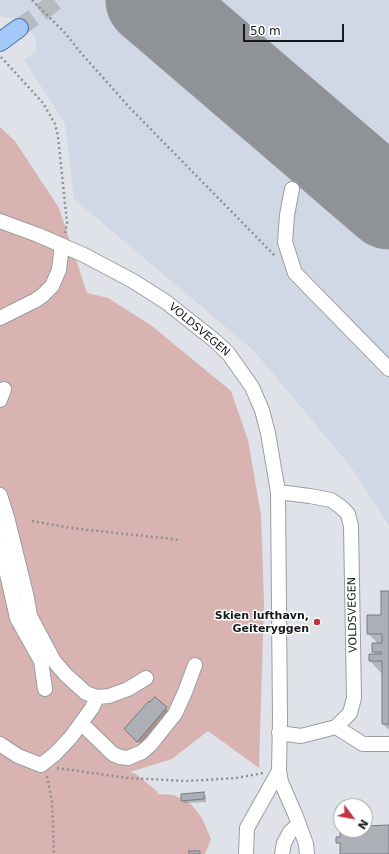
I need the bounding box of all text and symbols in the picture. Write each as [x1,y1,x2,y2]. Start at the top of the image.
scale bar [245,16,346,42]
text: 50 m [250,24,281,38]
street label: VOLDSVEGEN [166,301,232,359]
street label: VOLDSVEGEN [346,577,360,653]
place label: Skien lufthavn, Geiteryggen [215,609,309,635]
marker: Skien lufthavn, Geiteryggen [312,617,322,627]
north arrow [333,798,373,838]
text: N [355,817,371,831]

